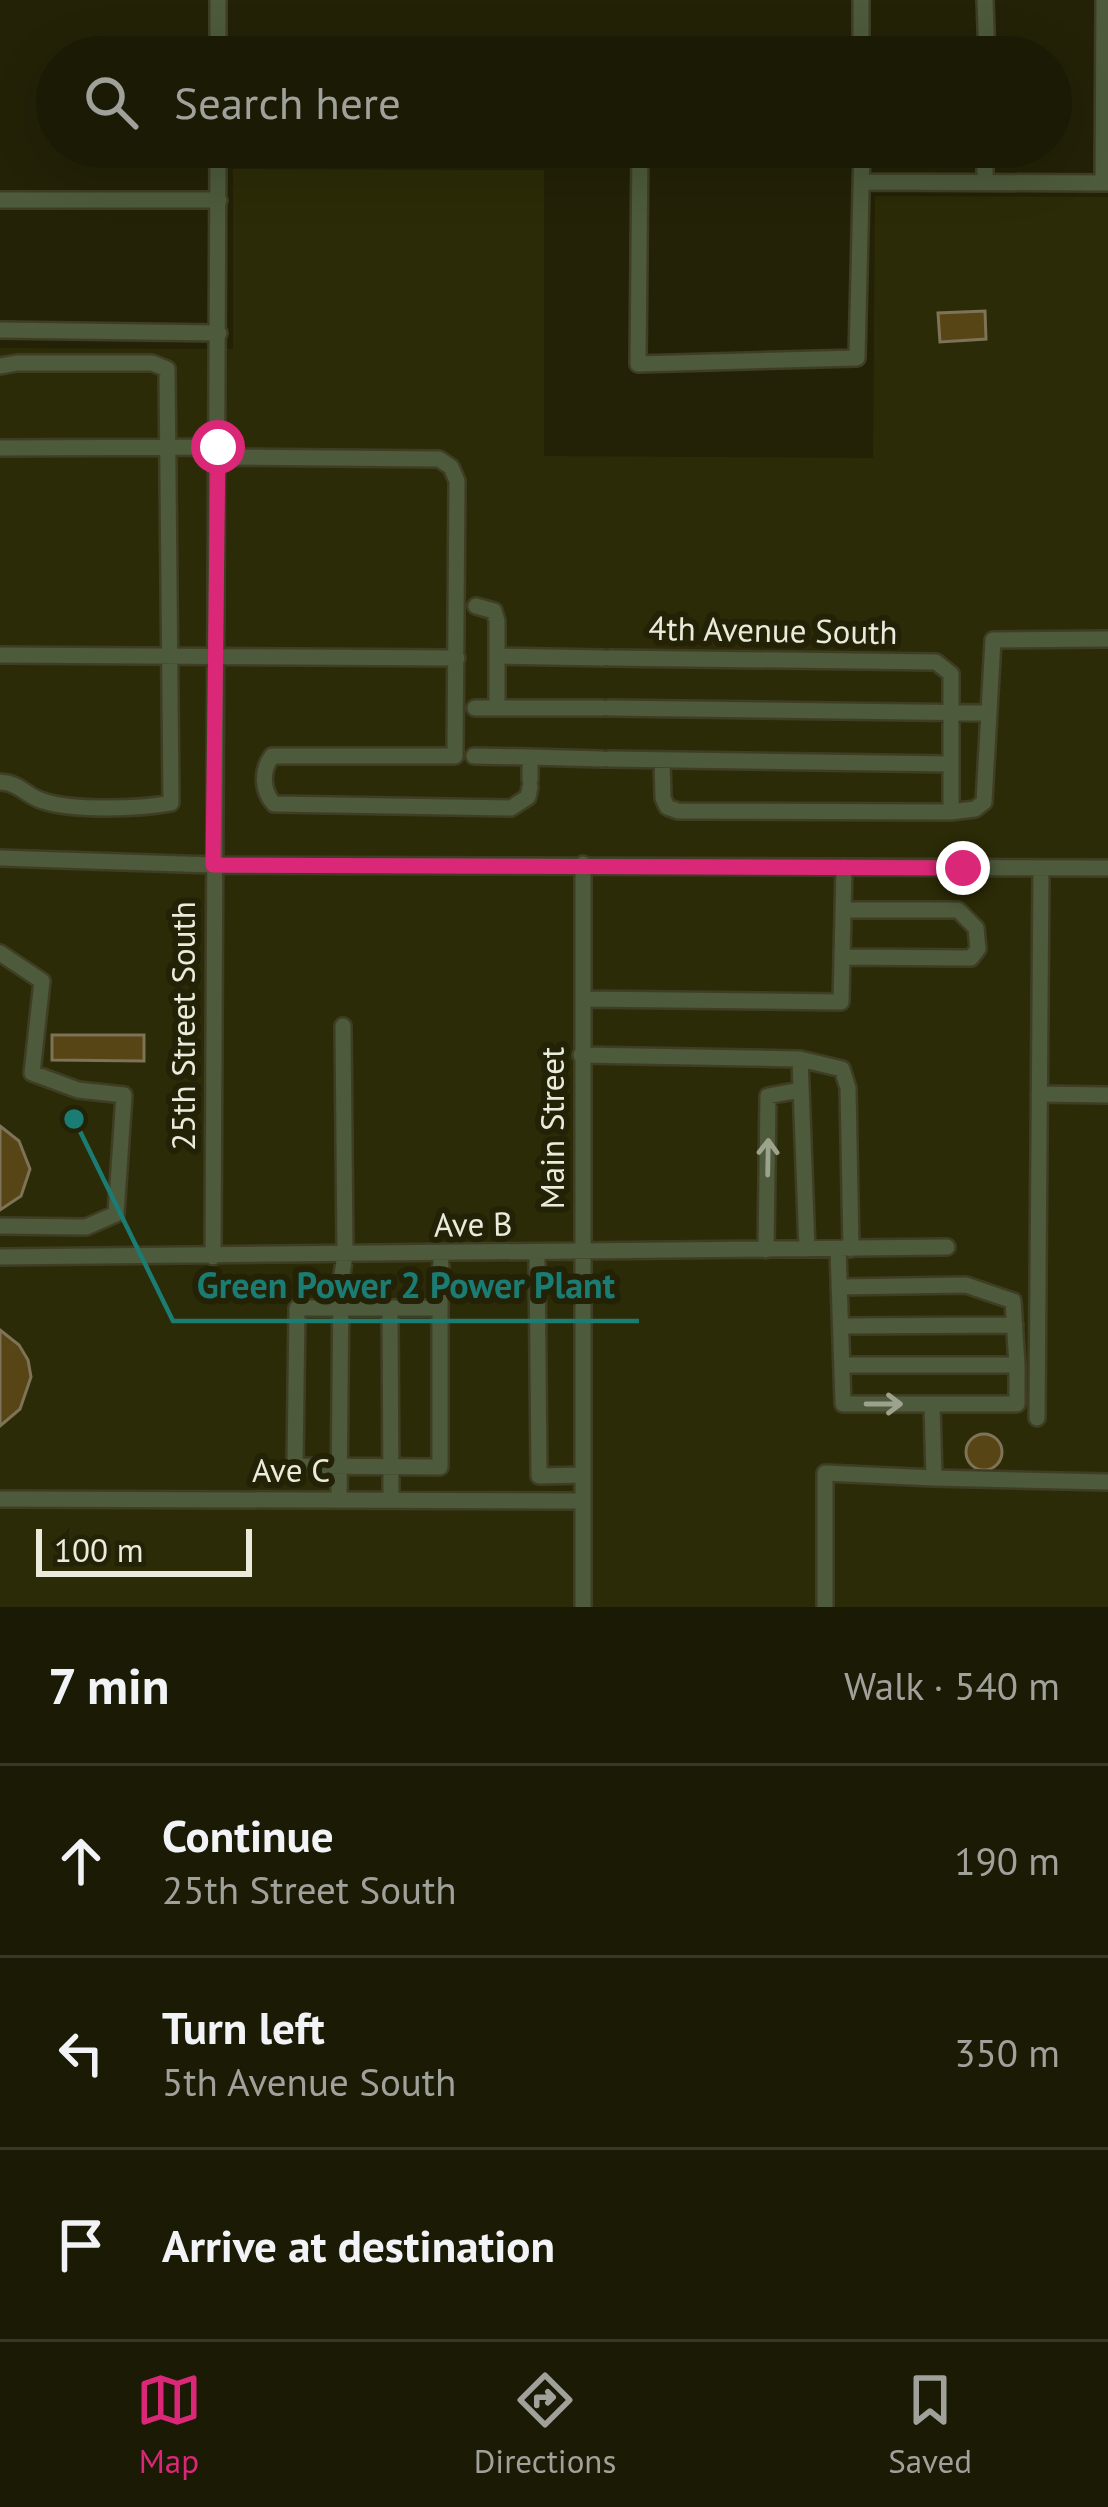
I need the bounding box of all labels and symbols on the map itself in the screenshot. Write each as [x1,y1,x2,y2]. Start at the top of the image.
route start [191,420,245,474]
street label: 4th Avenue South [648,606,898,653]
route end [936,841,990,895]
street label: 25th Street South [161,901,204,1151]
street label: Main Street [530,1047,573,1209]
one-way arrow [756,1138,779,1177]
street label: Ave B [433,1201,513,1246]
callout: Green Power 2 Power Plant [173,1249,639,1321]
text: Green Power 2 Power Plant [197,1261,616,1308]
one-way arrow [864,1393,903,1415]
street label: Ave C [252,1448,330,1491]
scale bar [36,1523,252,1576]

